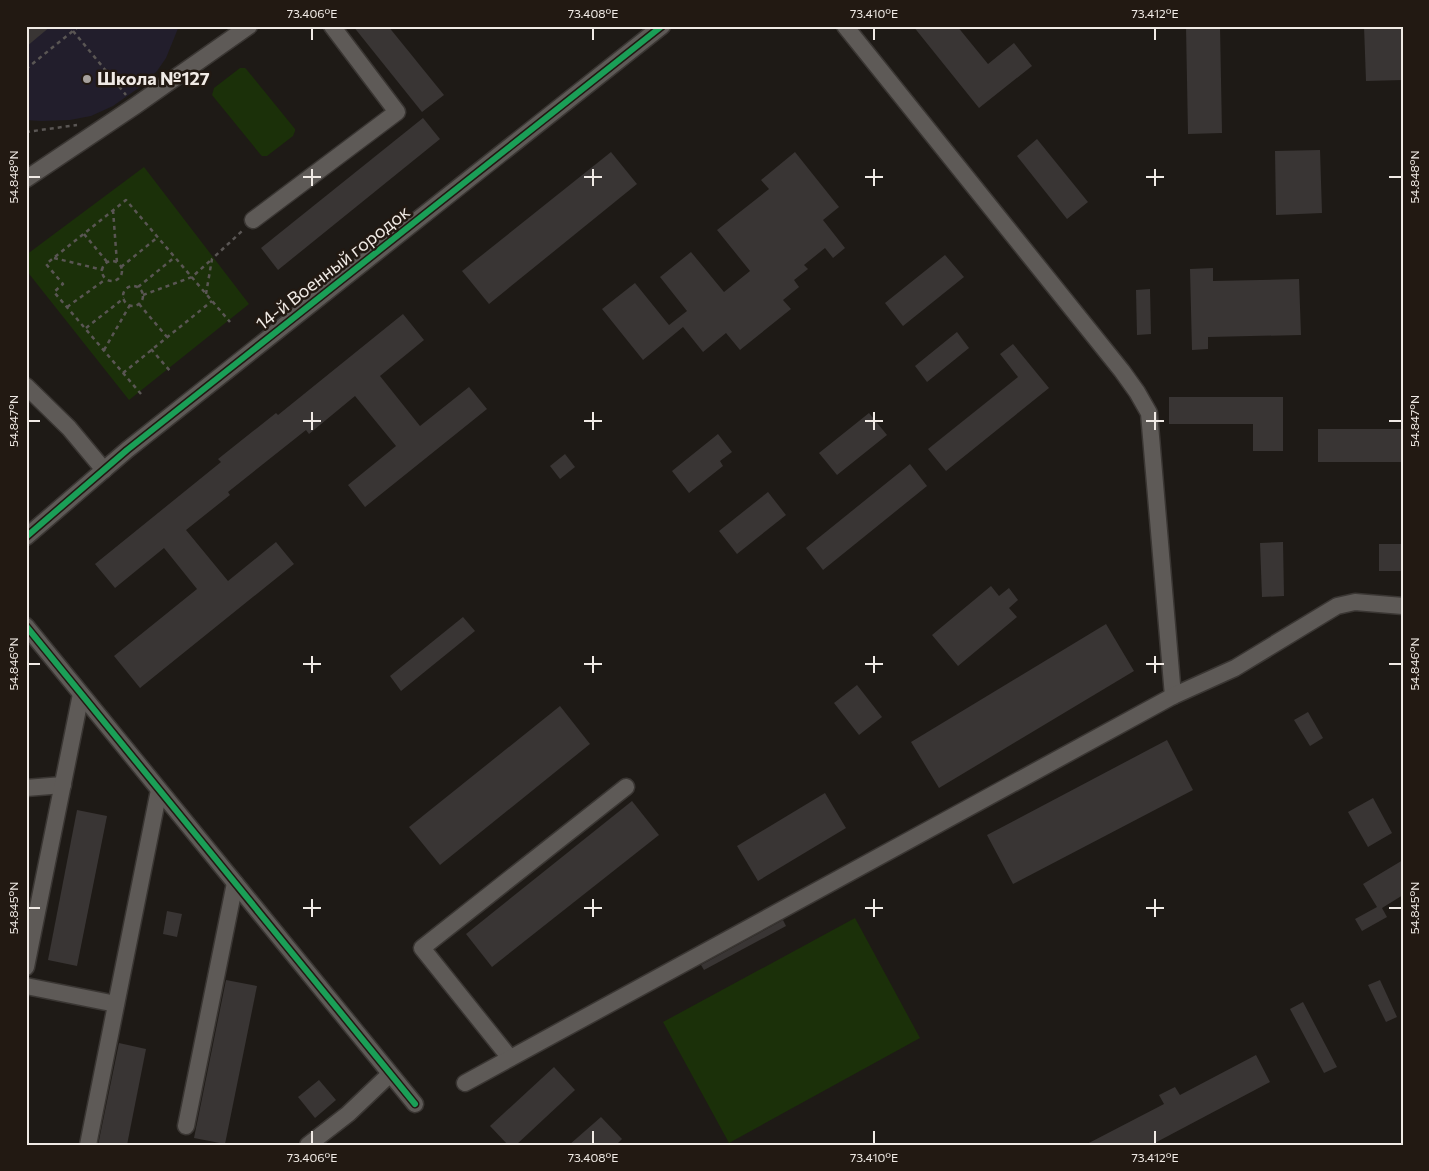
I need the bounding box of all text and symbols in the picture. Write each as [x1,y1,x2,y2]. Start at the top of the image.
text: 73.406°E [287,6,337,20]
text: 73.408°E [568,6,618,20]
text: 73.410°E [850,6,898,20]
text: 73.412°E [1131,6,1179,20]
place label: Школа №127 [97,67,210,89]
marker: Школа №127 [81,73,93,85]
text: 54.848°N [6,150,20,204]
text: 54.848°N [1407,150,1421,204]
street label: 14-й Военный городок [251,200,414,334]
text: 54.847°N [6,395,20,447]
text: 54.847°N [1407,395,1421,447]
text: 54.846°N [6,637,20,691]
text: 54.846°N [1407,637,1421,691]
text: 54.845°N [6,882,20,934]
text: 54.845°N [1407,882,1421,934]
text: 73.406°E [287,1150,337,1164]
text: 73.408°E [568,1150,618,1164]
text: 73.410°E [850,1150,898,1164]
text: 73.412°E [1131,1150,1179,1164]

